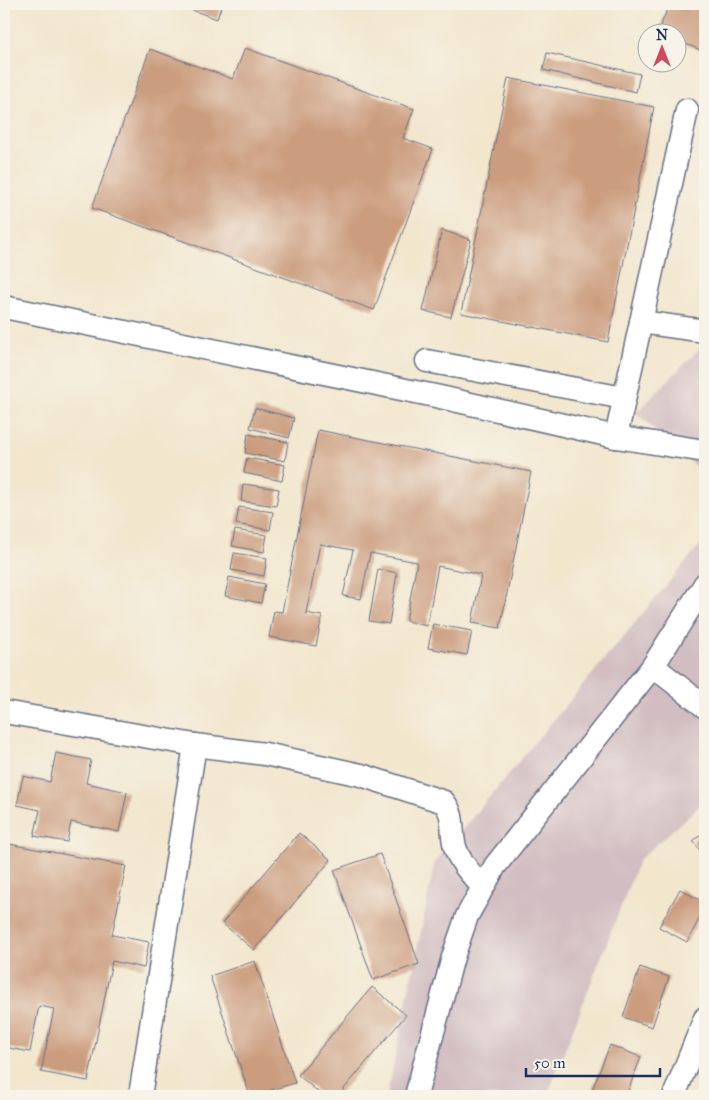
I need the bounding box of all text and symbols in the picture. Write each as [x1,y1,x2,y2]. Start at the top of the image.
north arrow [636,22,686,72]
text: N [656,27,668,44]
scale bar [526,1045,660,1077]
text: 50 m [534,1054,566,1072]

